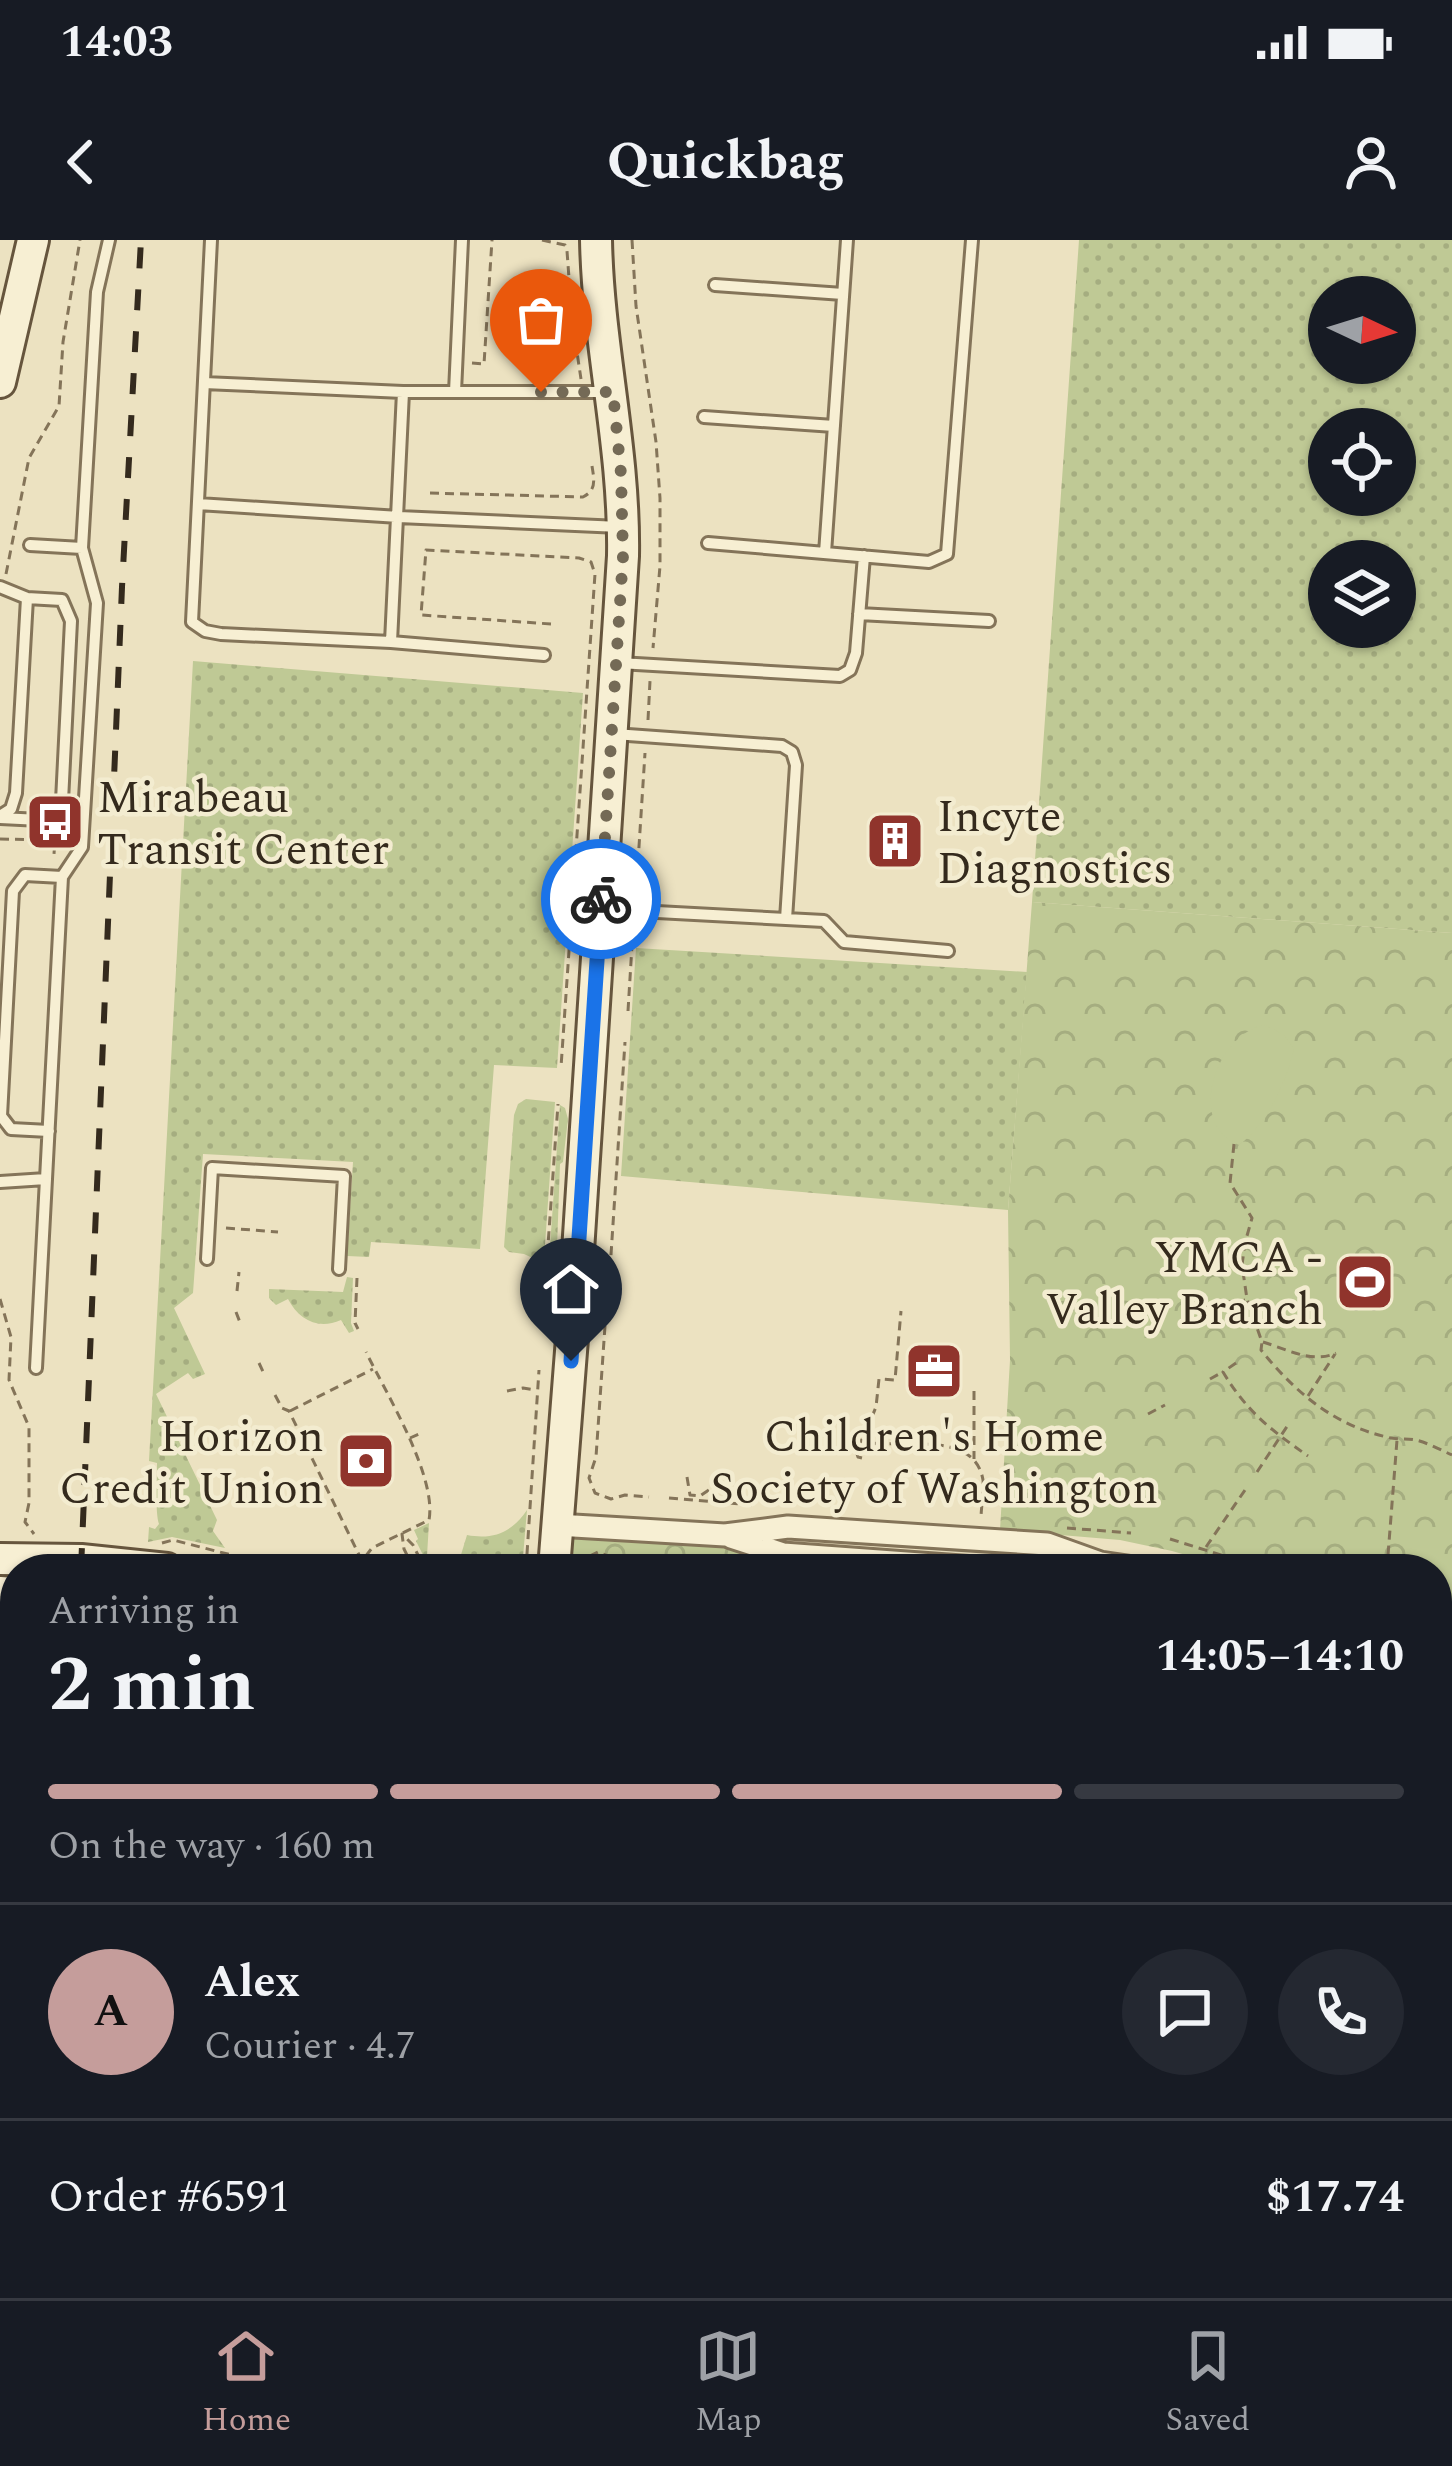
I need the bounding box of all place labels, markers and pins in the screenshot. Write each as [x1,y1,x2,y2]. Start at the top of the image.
pin [490,269,592,392]
place label: Mirabeau Transit Center [97,764,389,885]
place label: Incyte Diagnostics [937,783,1172,904]
bus stop icon: Mirabeau Transit Center [24,791,86,853]
building icon: Incyte Diagnostics [864,810,926,872]
place label: YMCA - Valley Branch [1045,1224,1323,1345]
pin [520,1238,622,1361]
sports icon: YMCA - Valley Branch [1334,1251,1396,1313]
office icon: Children's Home Society of Washington [903,1340,965,1402]
place label: Horizon Credit Union [59,1403,324,1524]
place label: Children's Home Society of Washington [710,1403,1158,1524]
bank icon: Horizon Credit Union [335,1430,397,1492]

